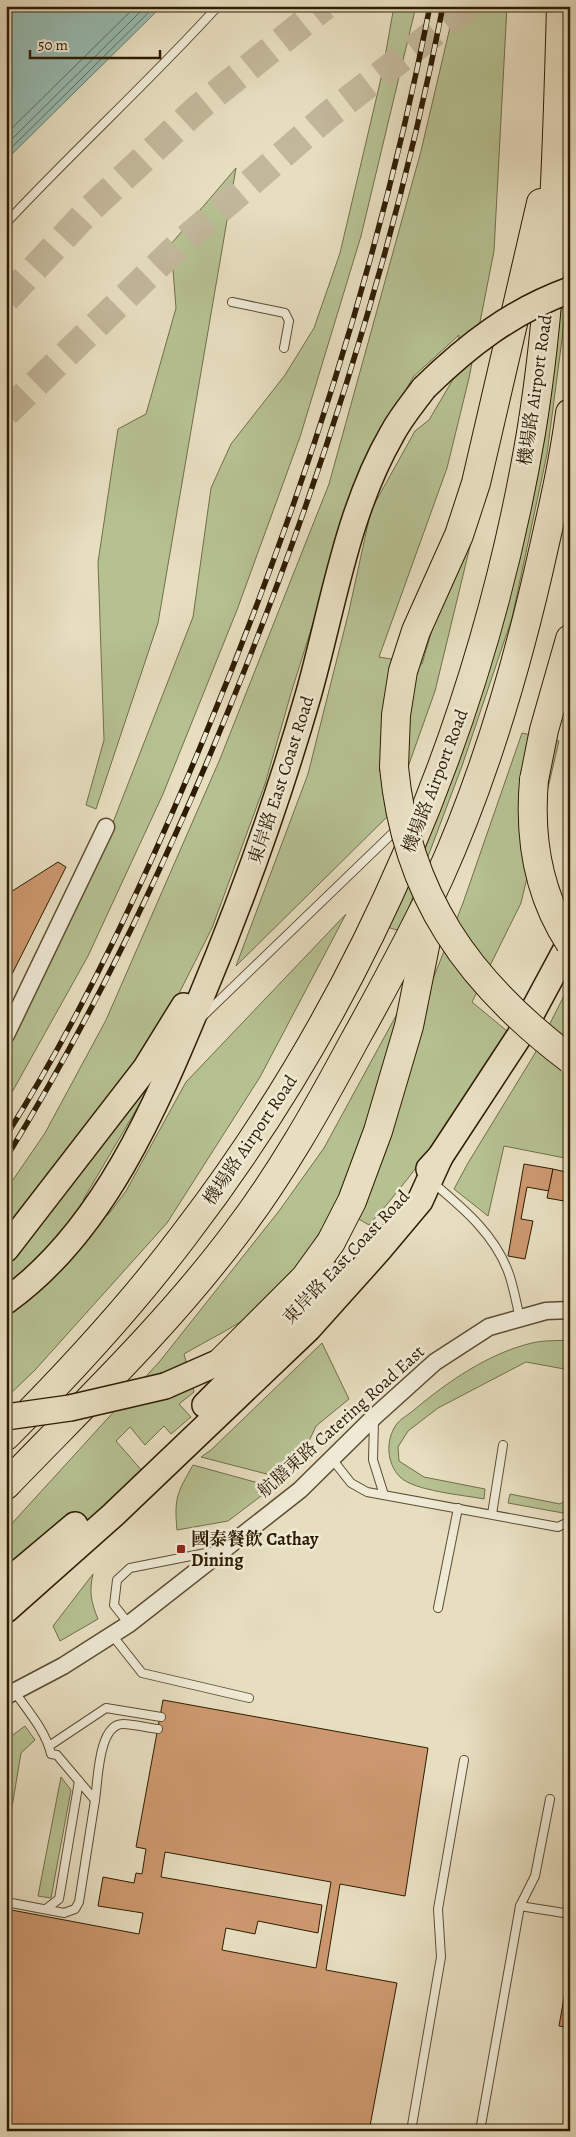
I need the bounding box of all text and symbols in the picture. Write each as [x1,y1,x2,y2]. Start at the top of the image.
scale bar [30,28,160,60]
text: 50 m [38,35,68,55]
street label: 機場路 Airport Road [513,313,558,467]
street label: 東岸路 East Coast Road [242,693,320,867]
street label: 機場路 Airport Road [397,705,474,856]
street label: 機場路 Airport Road [198,1070,303,1210]
street label: 東岸路 East Coast Road [277,1184,415,1329]
street label: 航膳東路 Catering Road East [253,1340,430,1502]
place label: 國泰餐飲 Cathay Dining [191,1527,319,1572]
marker: 國泰餐飲 Cathay Dining [175,1543,187,1555]

